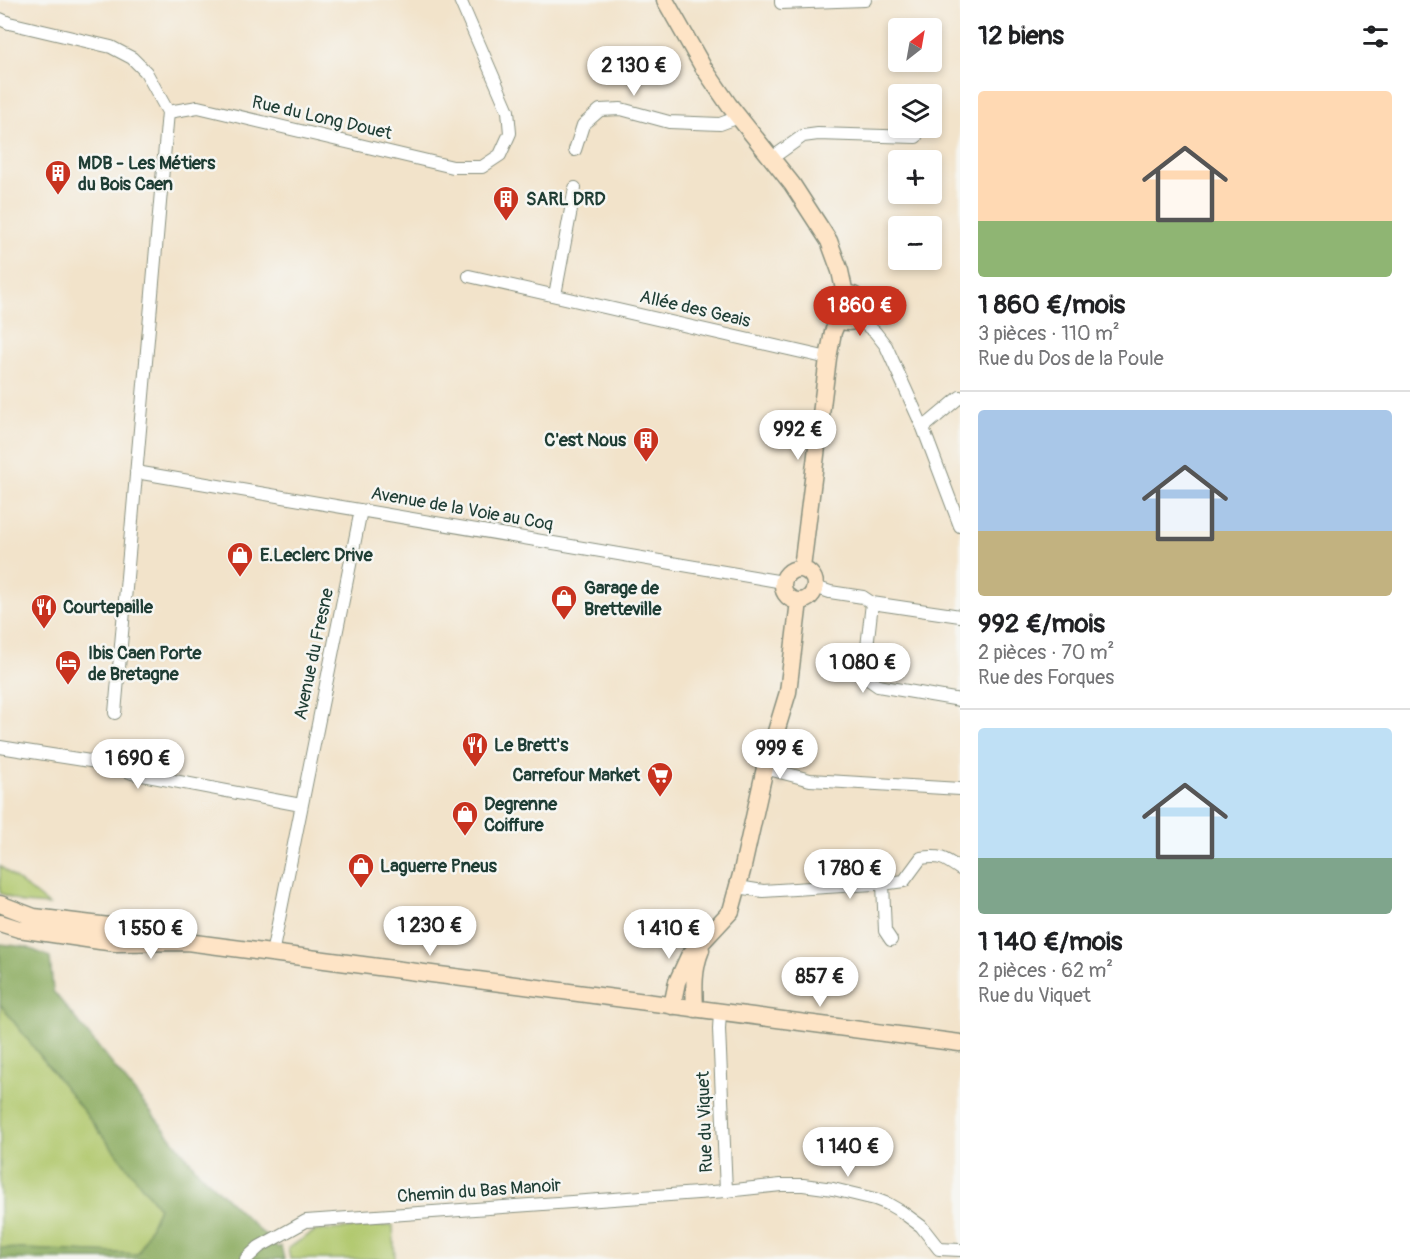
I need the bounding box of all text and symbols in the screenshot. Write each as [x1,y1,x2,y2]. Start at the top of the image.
north arrow [888,18,942,72]
map controls [888,18,942,270]
text: 12 biens [978,20,1064,52]
icon: filters [1359,20,1392,53]
pin: 2 130 € [579,46,689,97]
text: 2 130 € [601,53,667,78]
button: layers [888,84,942,138]
street label: Rue du Long Douet [250,91,395,145]
icon: home [1131,130,1239,238]
button: + [888,150,942,204]
place label: MDB - Les Métiers du Bois Caen [78,152,216,196]
building icon: MDB - Les Métiers du Bois Caen [43,158,73,196]
building icon: SARL DRD [491,184,521,222]
place label: SARL DRD [526,188,606,211]
button: − [888,216,942,270]
street label: Allée des Geais [637,285,753,333]
pin: 1 860 € [805,286,915,337]
text: 1 860 €/mois [978,289,1125,321]
text: 1 860 € [827,293,893,318]
text: 3 pièces · 110 m² [978,321,1120,346]
text: Rue du Dos de la Poule [978,346,1164,371]
pin: 992 € [756,410,840,461]
text: 992 € [773,417,823,442]
building icon: C'est Nous [631,425,661,463]
place label: C'est Nous [544,429,627,452]
icon: home [1131,449,1239,557]
street label: Avenue de la Voie au Coq [369,482,555,536]
shop icon: E.Leclerc Drive [225,540,255,578]
place label: E.Leclerc Drive [260,544,374,567]
place label: Garage de Bretteville [584,577,662,621]
shop icon: Garage de Bretteville [549,583,579,621]
street label: Avenue du Fresne [289,586,339,722]
restaurant icon: Courtepaille [29,592,59,630]
place label: Courtepaille [63,596,154,619]
text: 992 €/mois [978,608,1105,640]
text: 2 pièces · 70 m² [978,640,1114,665]
place label: Ibis Caen Porte de Bretagne [88,642,202,686]
pin: 1 080 € [808,643,918,694]
hotel icon: Ibis Caen Porte de Bretagne [53,648,83,686]
text: 1 080 € [829,650,897,675]
text: Rue des Forques [978,665,1114,690]
pin: 999 € [738,729,822,780]
restaurant icon: Le Brett's [460,730,490,768]
place label: Le Brett's [494,734,569,757]
text: 999 € [756,736,804,761]
pin: 1 690 € [83,739,193,790]
text: 1 690 € [105,746,171,771]
supermarket icon: Carrefour Market [645,760,675,798]
place label: Carrefour Market [512,764,641,787]
icon: home [1131,767,1239,875]
place label: Degrenne Coiffure [484,793,558,837]
shop icon: Degrenne Coiffure [450,799,480,837]
pin: 1 780 € [795,849,905,900]
shop icon: Laguerre Pneus [346,851,376,889]
place label: Laguerre Pneus [380,855,498,878]
text: 1 780 € [818,856,882,881]
pin: 1 230 € [375,906,485,957]
pin: 1 550 € [96,909,206,960]
pin: 1 410 € [614,909,724,960]
text: 1 230 € [397,913,463,938]
text: 1 550 € [118,916,184,941]
text: 1 410 € [638,916,700,941]
text: 1 140 €/mois [978,926,1122,958]
pin: 857 € [778,957,862,1008]
text: 2 pièces · 62 m² [978,958,1113,983]
text: 857 € [795,964,845,989]
text: Rue du Viquet [978,983,1091,1008]
street label: Rue du Viquet [692,1070,718,1173]
pin: 1 140 € [793,1127,903,1178]
text: 1 140 € [817,1134,879,1159]
street label: Chemin du Bas Manoir [396,1174,562,1208]

